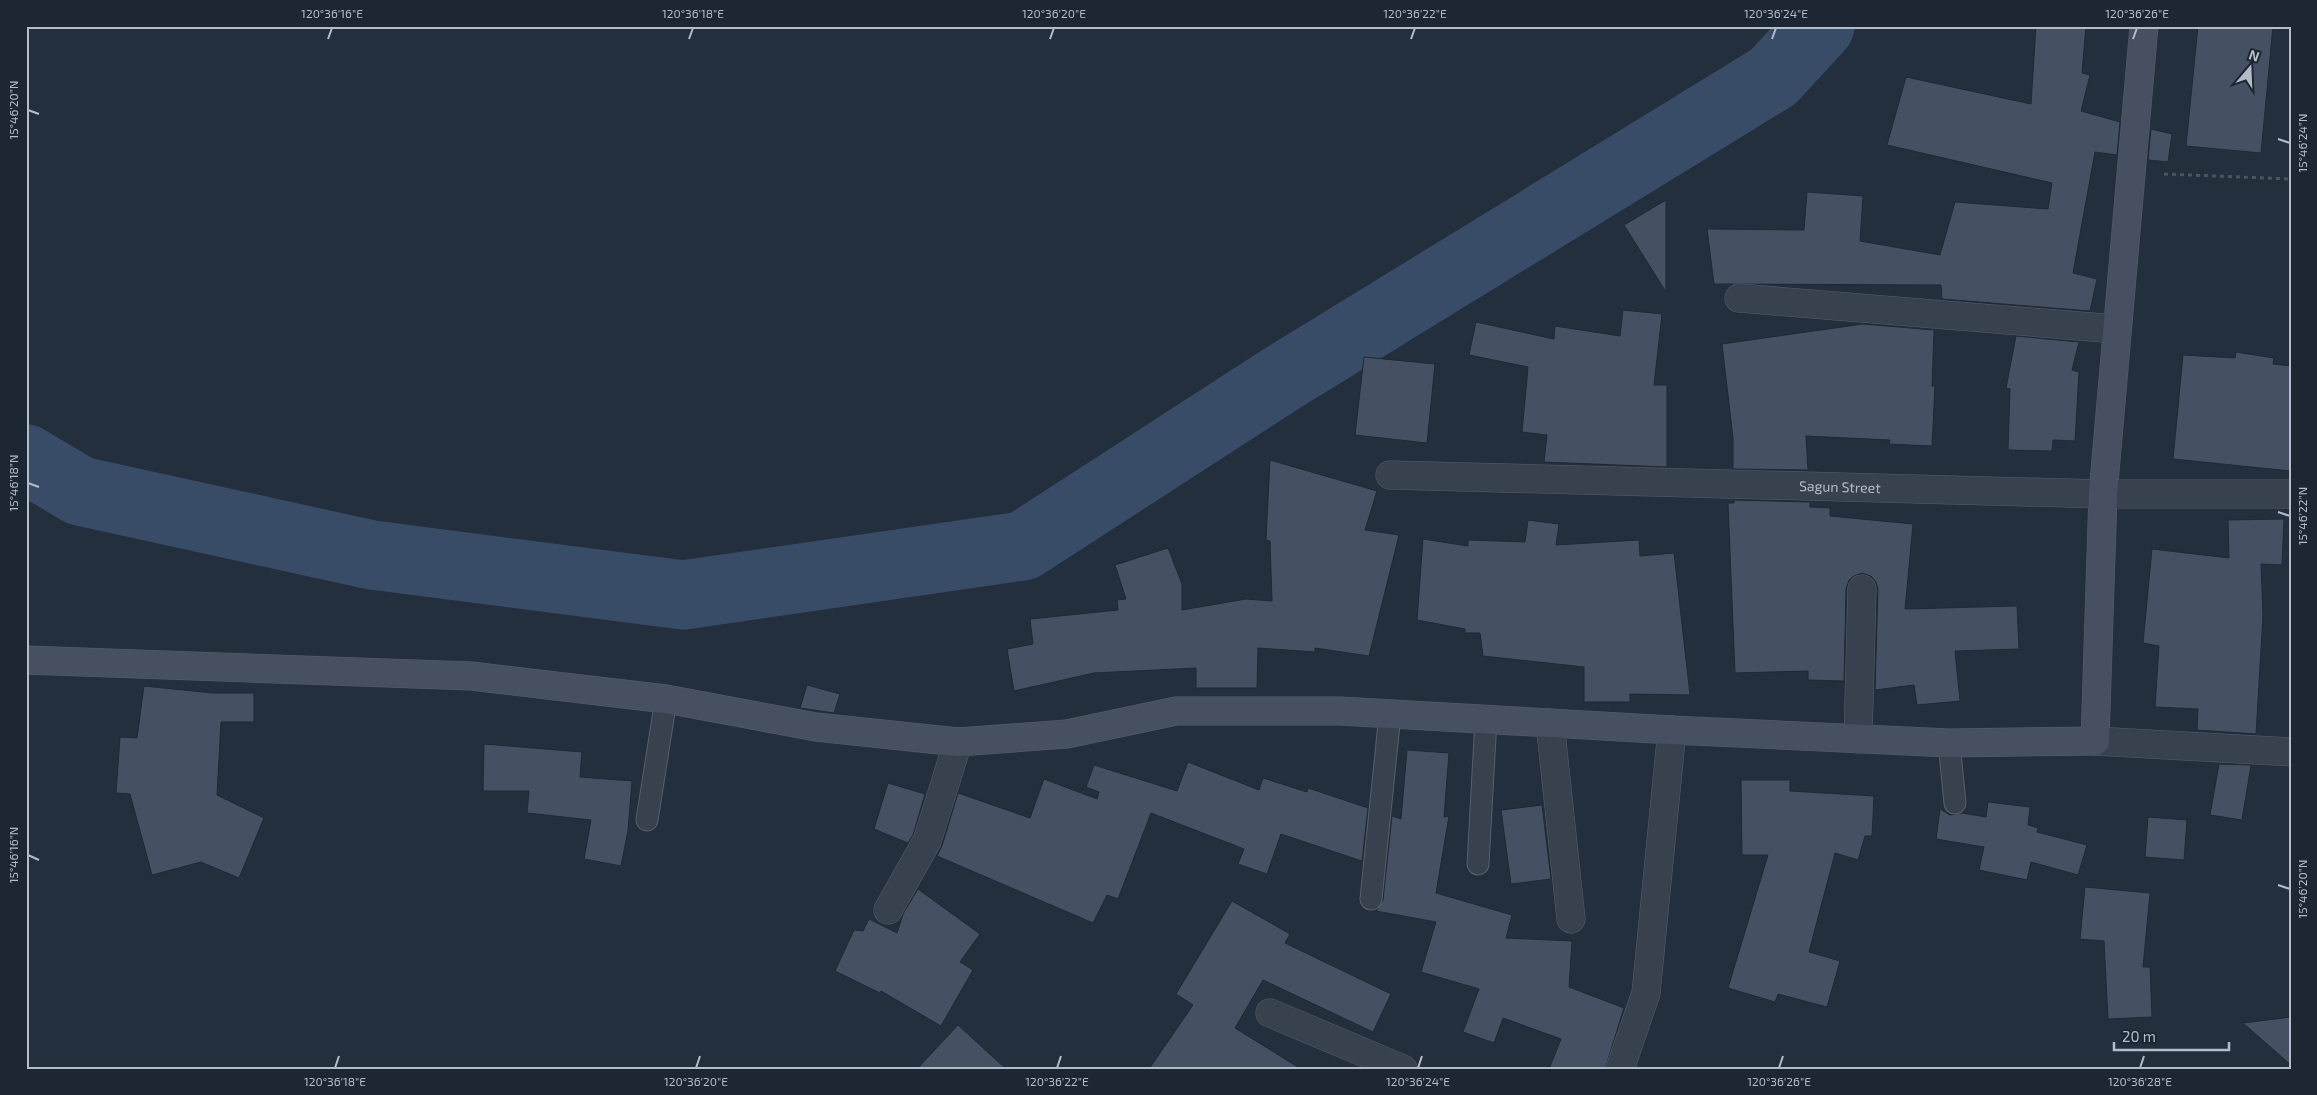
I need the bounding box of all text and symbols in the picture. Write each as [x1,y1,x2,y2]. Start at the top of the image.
text: 120°36'16"E [301,6,363,20]
text: 120°36'18"E [662,6,724,20]
text: 120°36'20"E [1022,6,1086,20]
text: 120°36'22"E [1383,6,1447,20]
text: 120°36'24"E [1744,6,1808,20]
text: 120°36'26"E [2105,6,2169,20]
north arrow [2224,42,2274,92]
text: N [2247,46,2262,65]
text: 15°46'20"N [6,81,20,140]
text: 15°46'24"N [2295,113,2309,173]
text: 15°46'18"N [6,454,20,512]
street label: Sagun Street [1799,477,1881,496]
text: 15°46'22"N [2295,487,2309,545]
text: 15°46'16"N [6,827,20,883]
text: 15°46'20"N [2295,860,2309,919]
scale bar [2114,1020,2230,1052]
text: 20 m [2122,1027,2156,1045]
text: 120°36'18"E [304,1074,366,1088]
text: 120°36'20"E [664,1074,728,1088]
text: 120°36'22"E [1025,1074,1089,1088]
text: 120°36'24"E [1386,1074,1450,1088]
text: 120°36'26"E [1747,1074,1811,1088]
text: 120°36'28"E [2108,1074,2172,1088]

